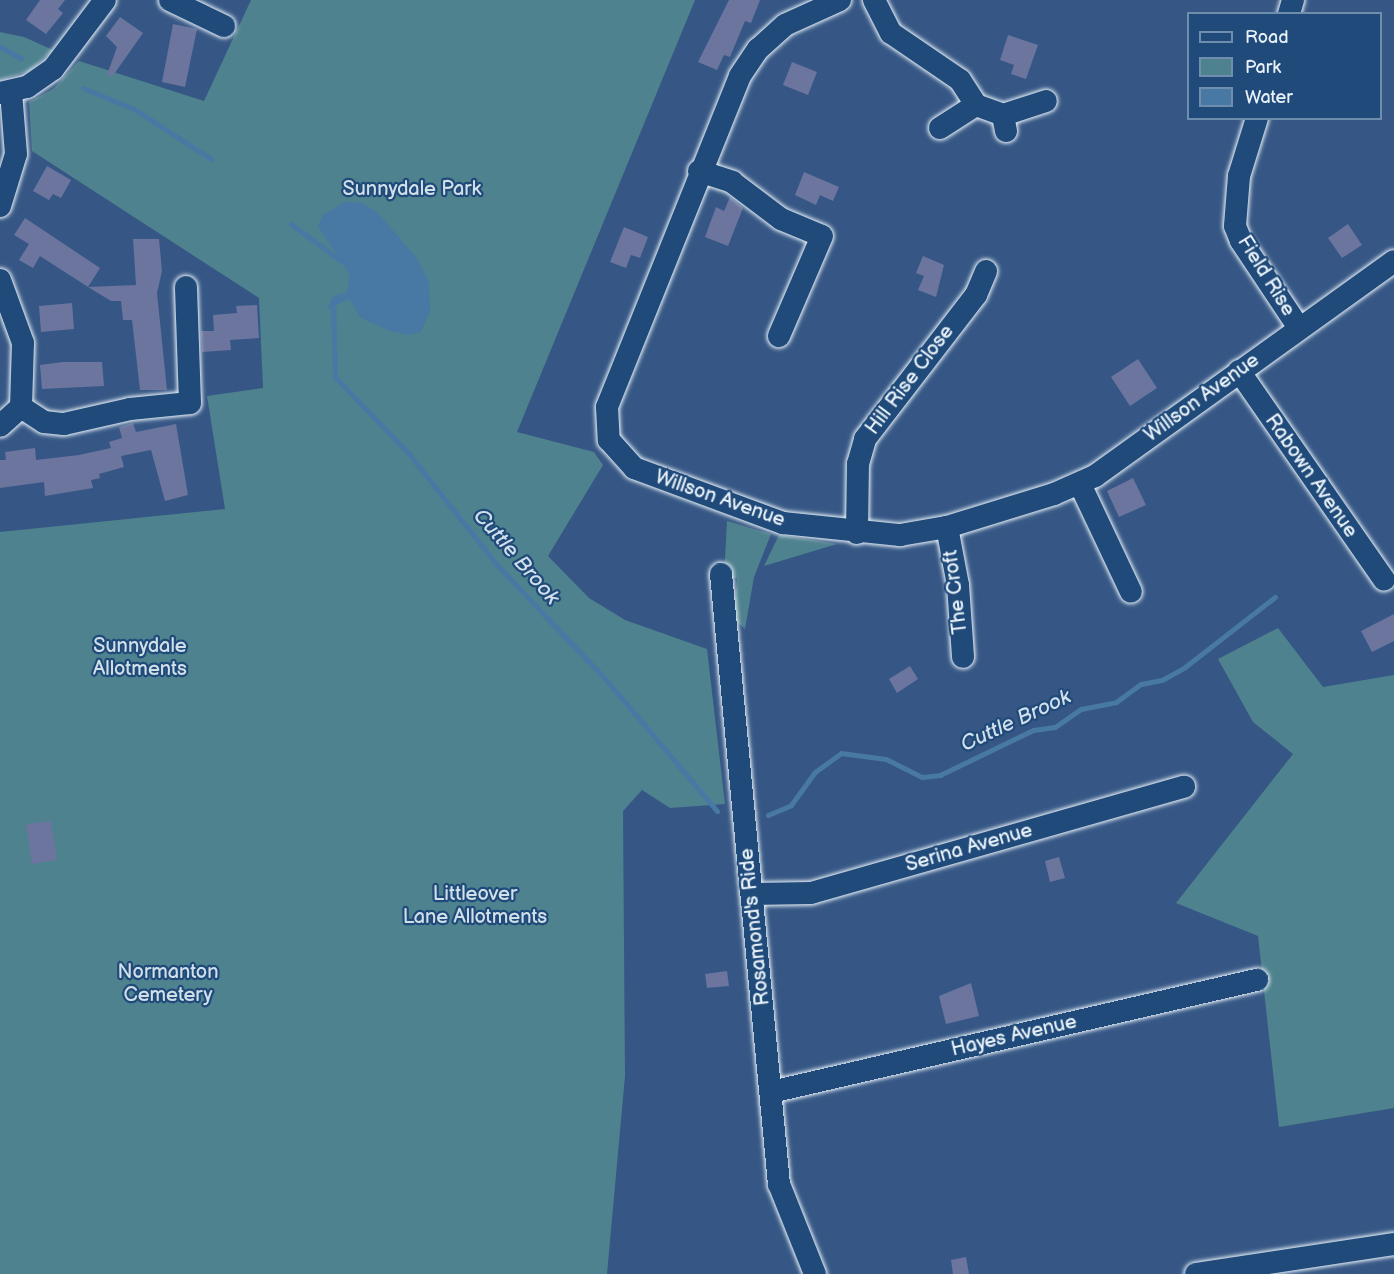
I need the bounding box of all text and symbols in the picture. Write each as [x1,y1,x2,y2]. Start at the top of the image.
legend [1187,12,1382,120]
text: Road [1245,27,1289,48]
text: Park [1245,57,1281,78]
text: Water [1245,87,1293,108]
park label: Sunnydale Park [343,177,481,201]
street label: Field Rise [1232,231,1300,321]
street label: Hill Rise Close [861,320,959,440]
street label: Willson Avenue [1140,348,1264,448]
street label: Rabown Avenue [1260,410,1362,542]
street label: Willson Avenue [652,466,788,532]
water label: Cuttle Brook [467,504,565,610]
street label: The Croft [939,549,973,635]
park label: Sunnydale Allotments [93,635,187,682]
water label: Cuttle Brook [957,684,1075,758]
street label: Serina Avenue [903,818,1035,878]
street label: Rosamond's Ride [735,847,775,1007]
park label: Littleover Lane Allotments [403,882,547,929]
park label: Normanton Cemetery [118,960,218,1007]
street label: Hayes Avenue [949,1010,1079,1062]

